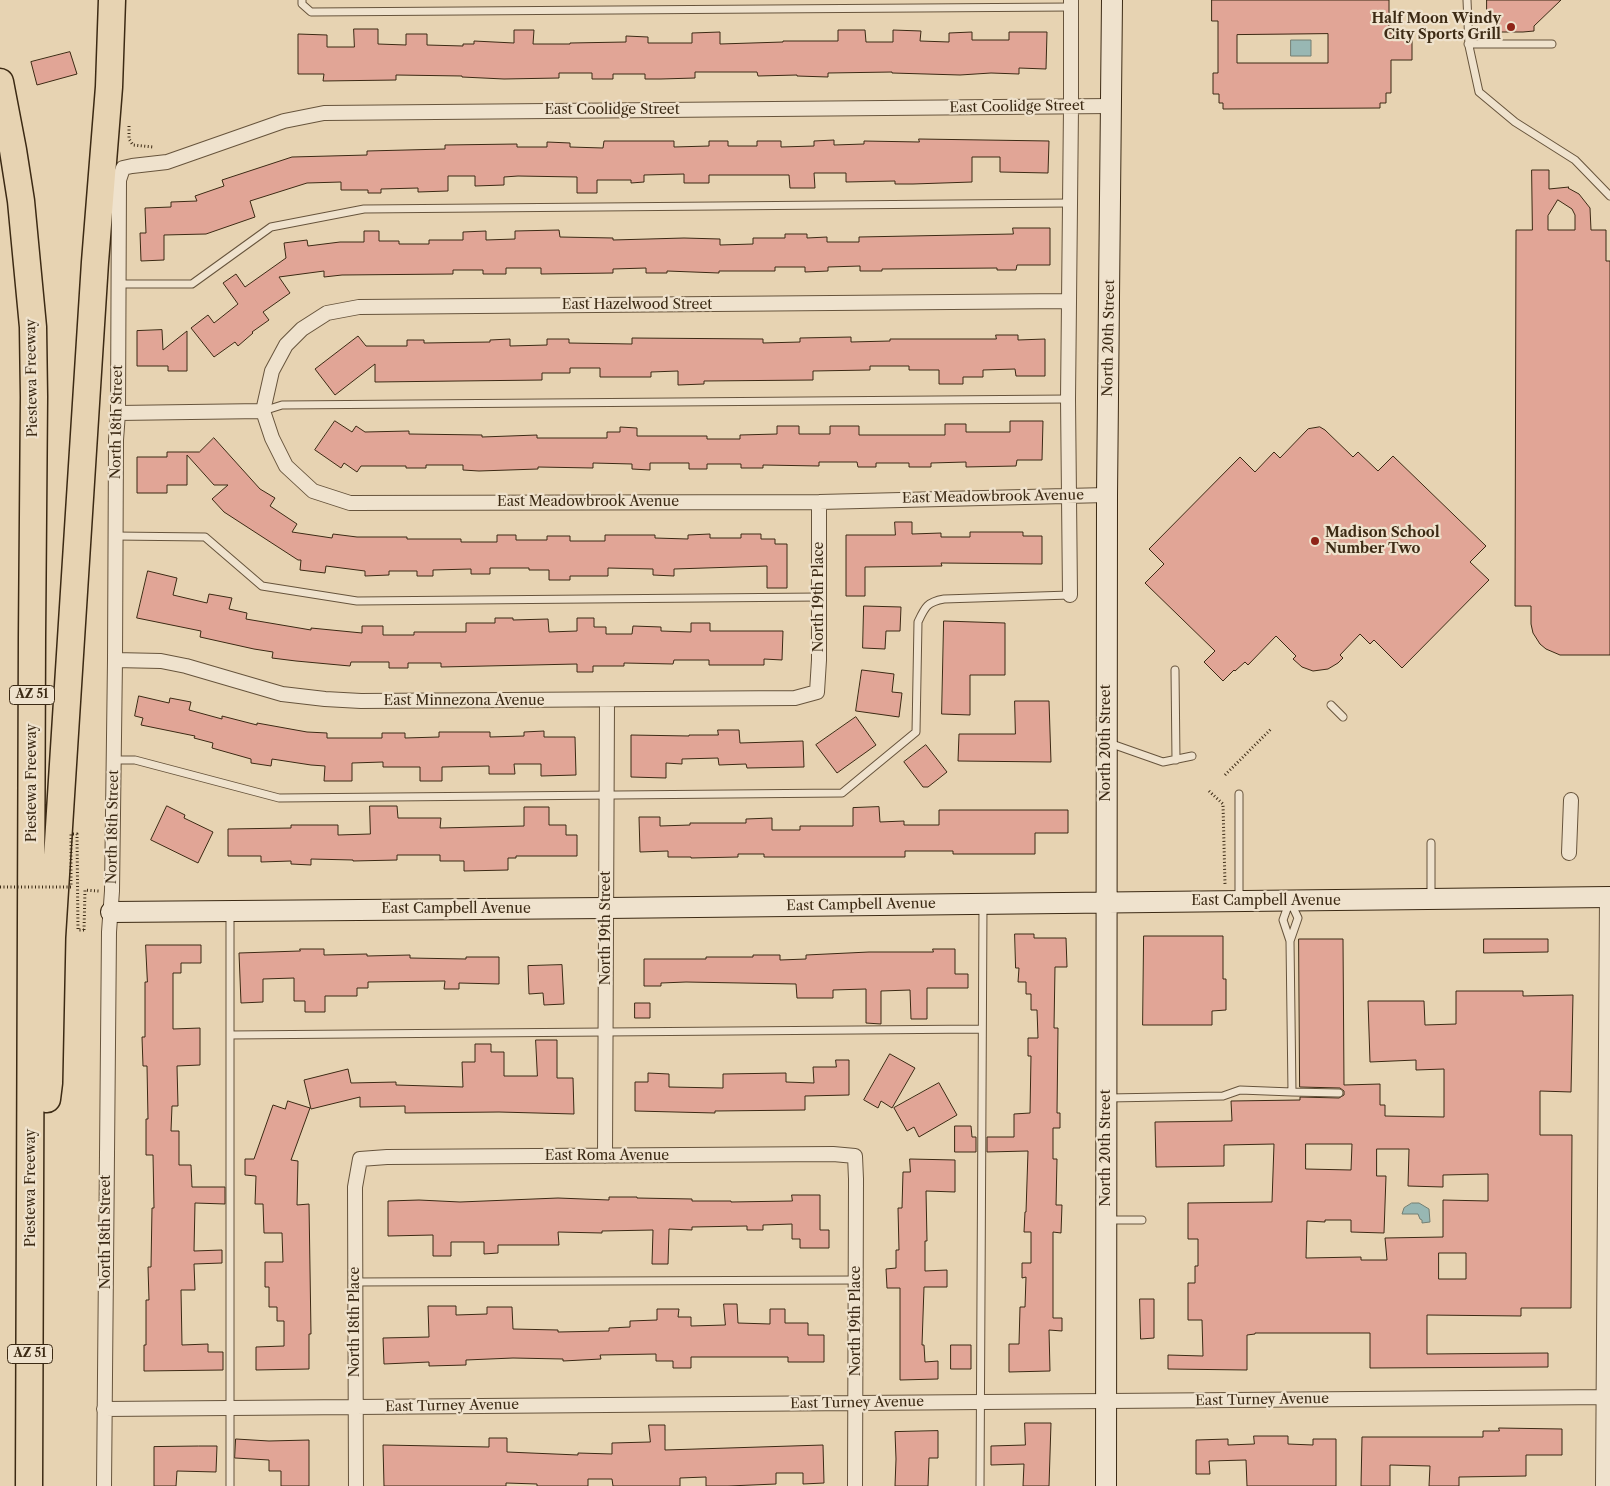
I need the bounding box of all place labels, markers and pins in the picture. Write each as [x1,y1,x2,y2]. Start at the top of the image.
place label: Half Moon Windy City Sports Grill [1371,11,1501,44]
marker: Half Moon Windy City Sports Grill [1505,21,1517,33]
place label: Madison School Number Two [1325,525,1440,558]
marker: Madison School Number Two [1309,535,1321,547]

